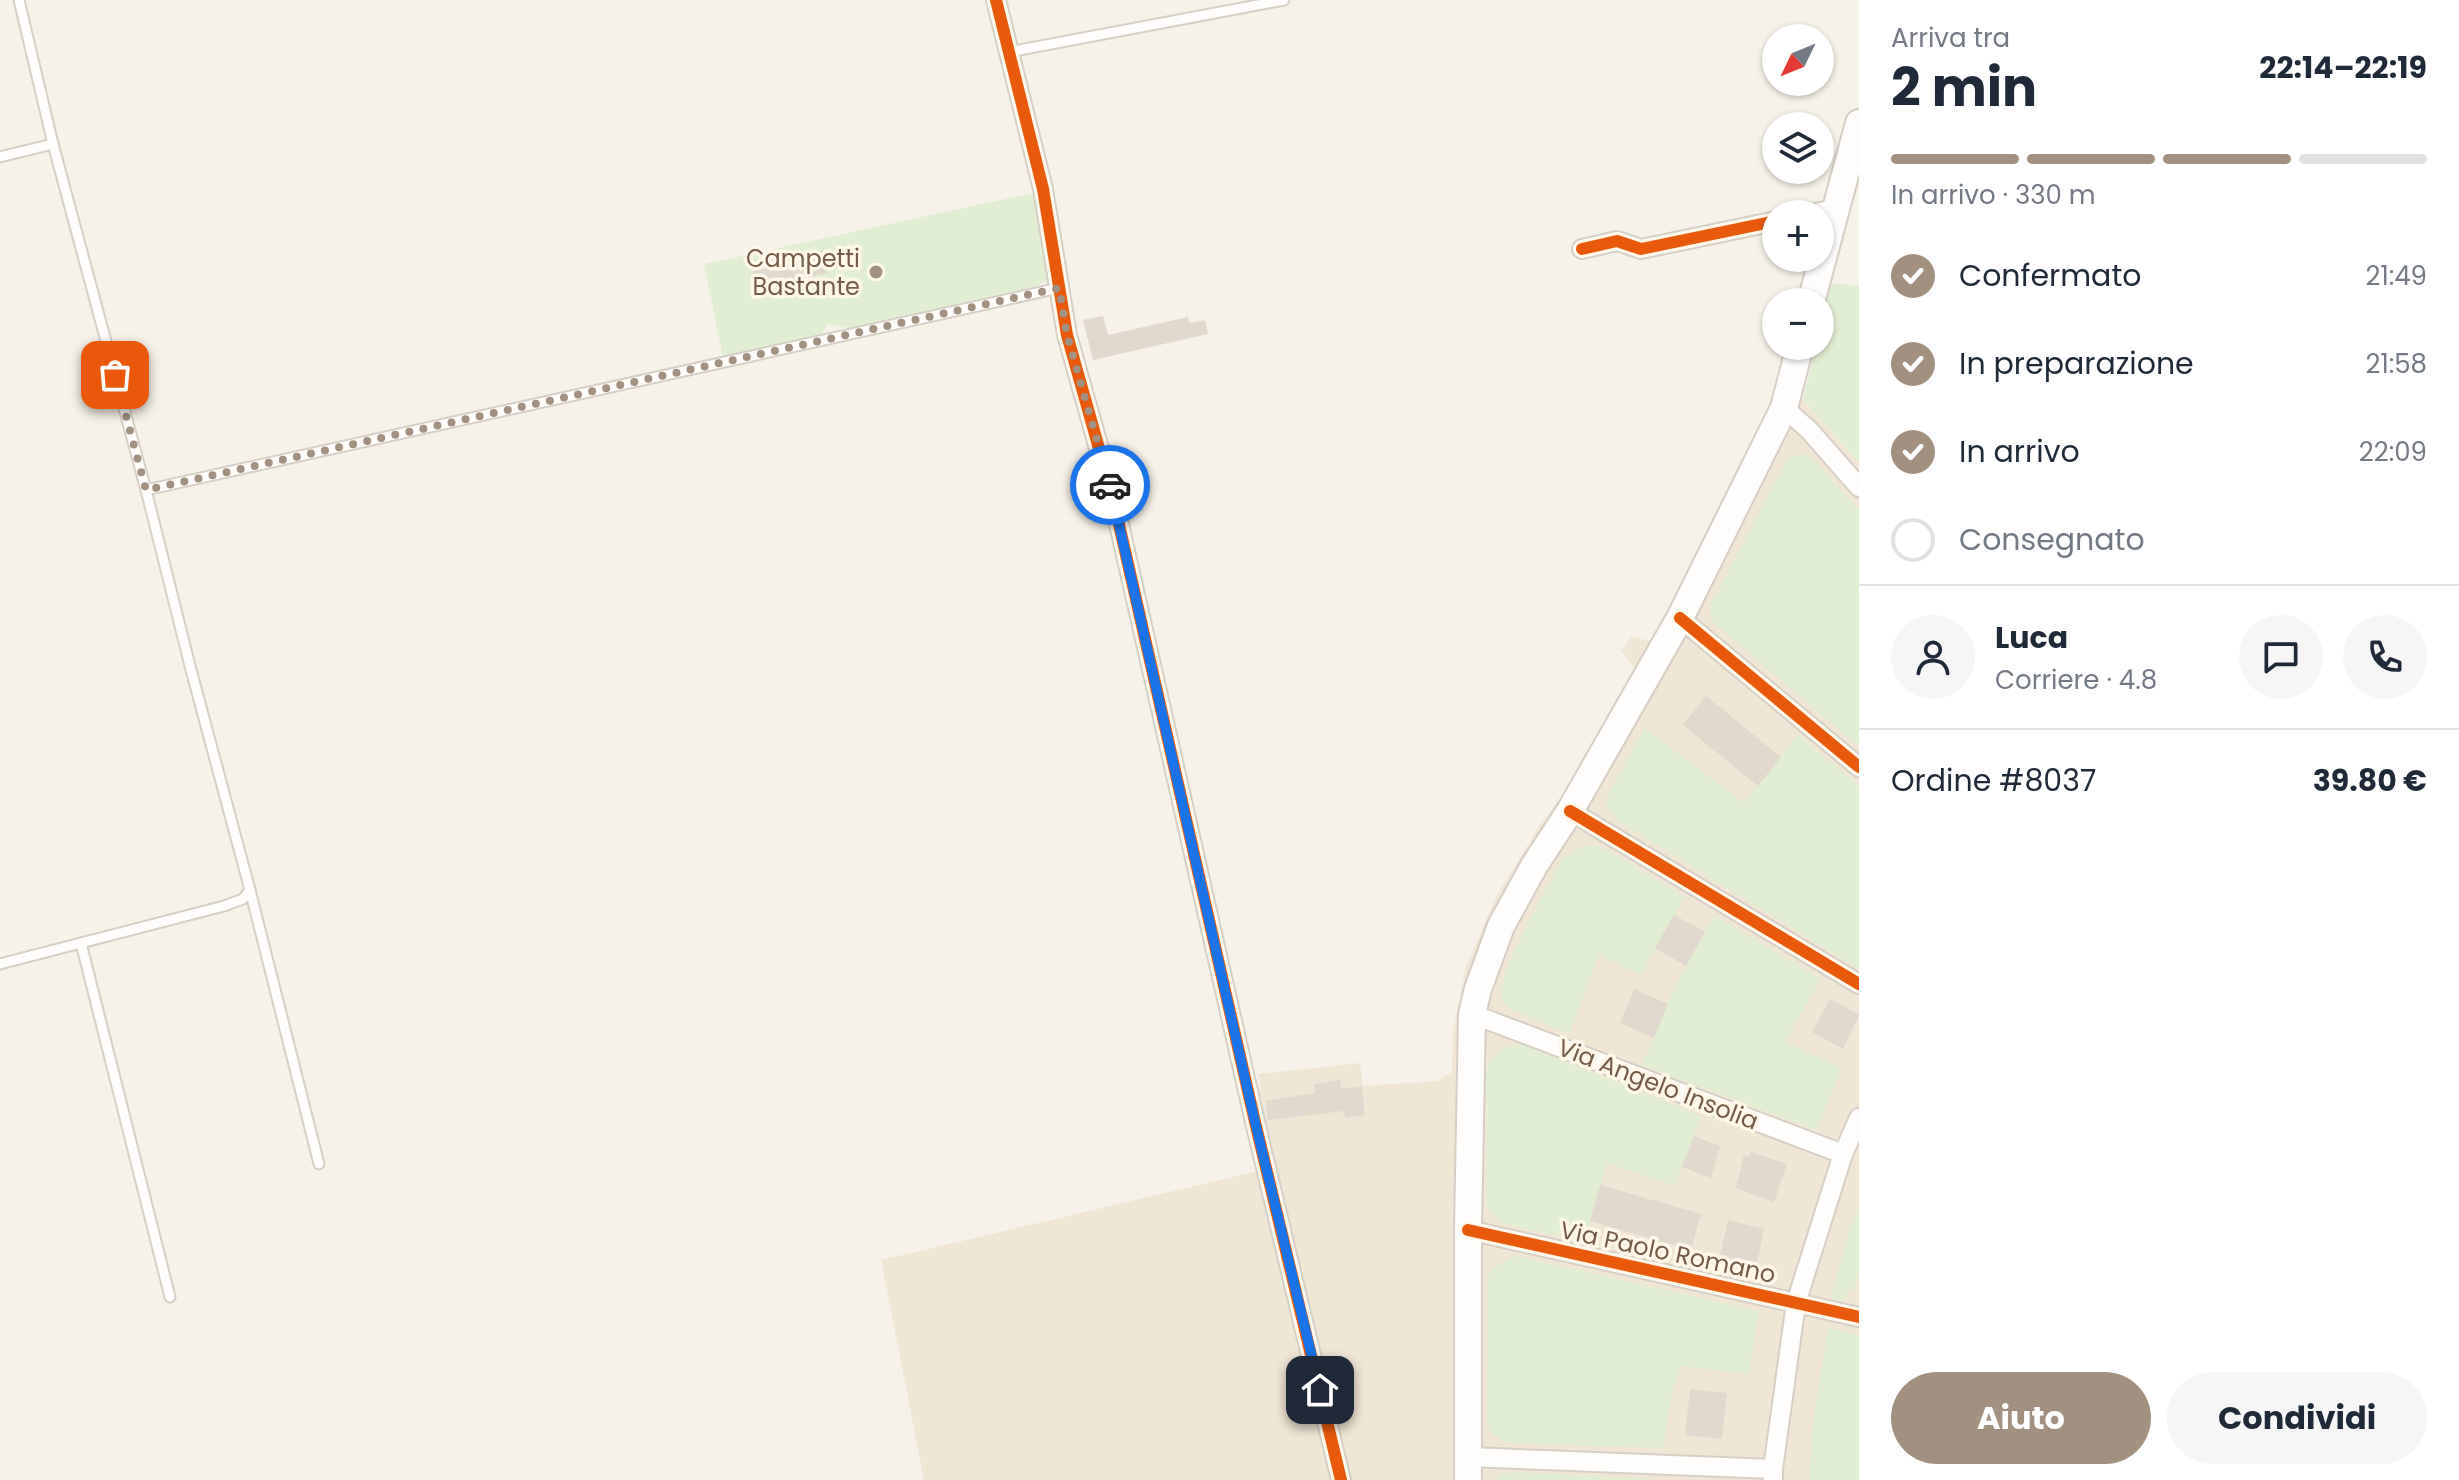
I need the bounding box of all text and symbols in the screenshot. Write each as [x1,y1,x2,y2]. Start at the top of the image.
text: Arriva tra [1891,20,2010,56]
north arrow [1762,24,1834,96]
map controls [1762,24,1834,360]
text: 22:14–22:19 [2259,46,2427,89]
text: 2 min [1891,51,2037,124]
button: layers [1762,112,1834,184]
text: In arrivo · 330 m [1891,177,2096,213]
button: + [1762,200,1834,272]
place label: Campetti Bastante [746,242,860,303]
icon: check [1891,254,1935,298]
text: Confermato [1959,254,2142,297]
text: 21:49 [2365,258,2427,294]
marker: Campetti Bastante [867,263,885,281]
button: − [1762,288,1834,360]
pin [81,341,149,409]
icon: check [1891,342,1935,386]
text: In preparazione [1959,342,2194,385]
text: 21:58 [2365,346,2427,382]
icon: bag [93,353,137,397]
icon: check [1891,430,1935,474]
text: In arrivo [1959,430,2080,473]
text: 22:09 [2359,434,2427,470]
courier [1070,445,1150,525]
icon: car [1088,463,1132,507]
text: Consegnato [1959,518,2145,561]
button: person [1891,615,1975,699]
button: chat [2239,615,2323,699]
button: phone [2343,615,2427,699]
text: Luca [1995,616,2068,659]
text: Corriere · 4.8 [1995,662,2157,698]
text: Ordine #8037 [1891,759,2096,802]
text: 39.80 € [2313,759,2427,802]
street label: Via Angelo Insolia [1553,1031,1763,1137]
street label: Via Paolo Romano [1557,1213,1779,1291]
pin [1286,1356,1354,1424]
icon: home [1298,1368,1342,1412]
button: Aiuto [1891,1372,2151,1464]
button: Condividi [2167,1372,2427,1464]

